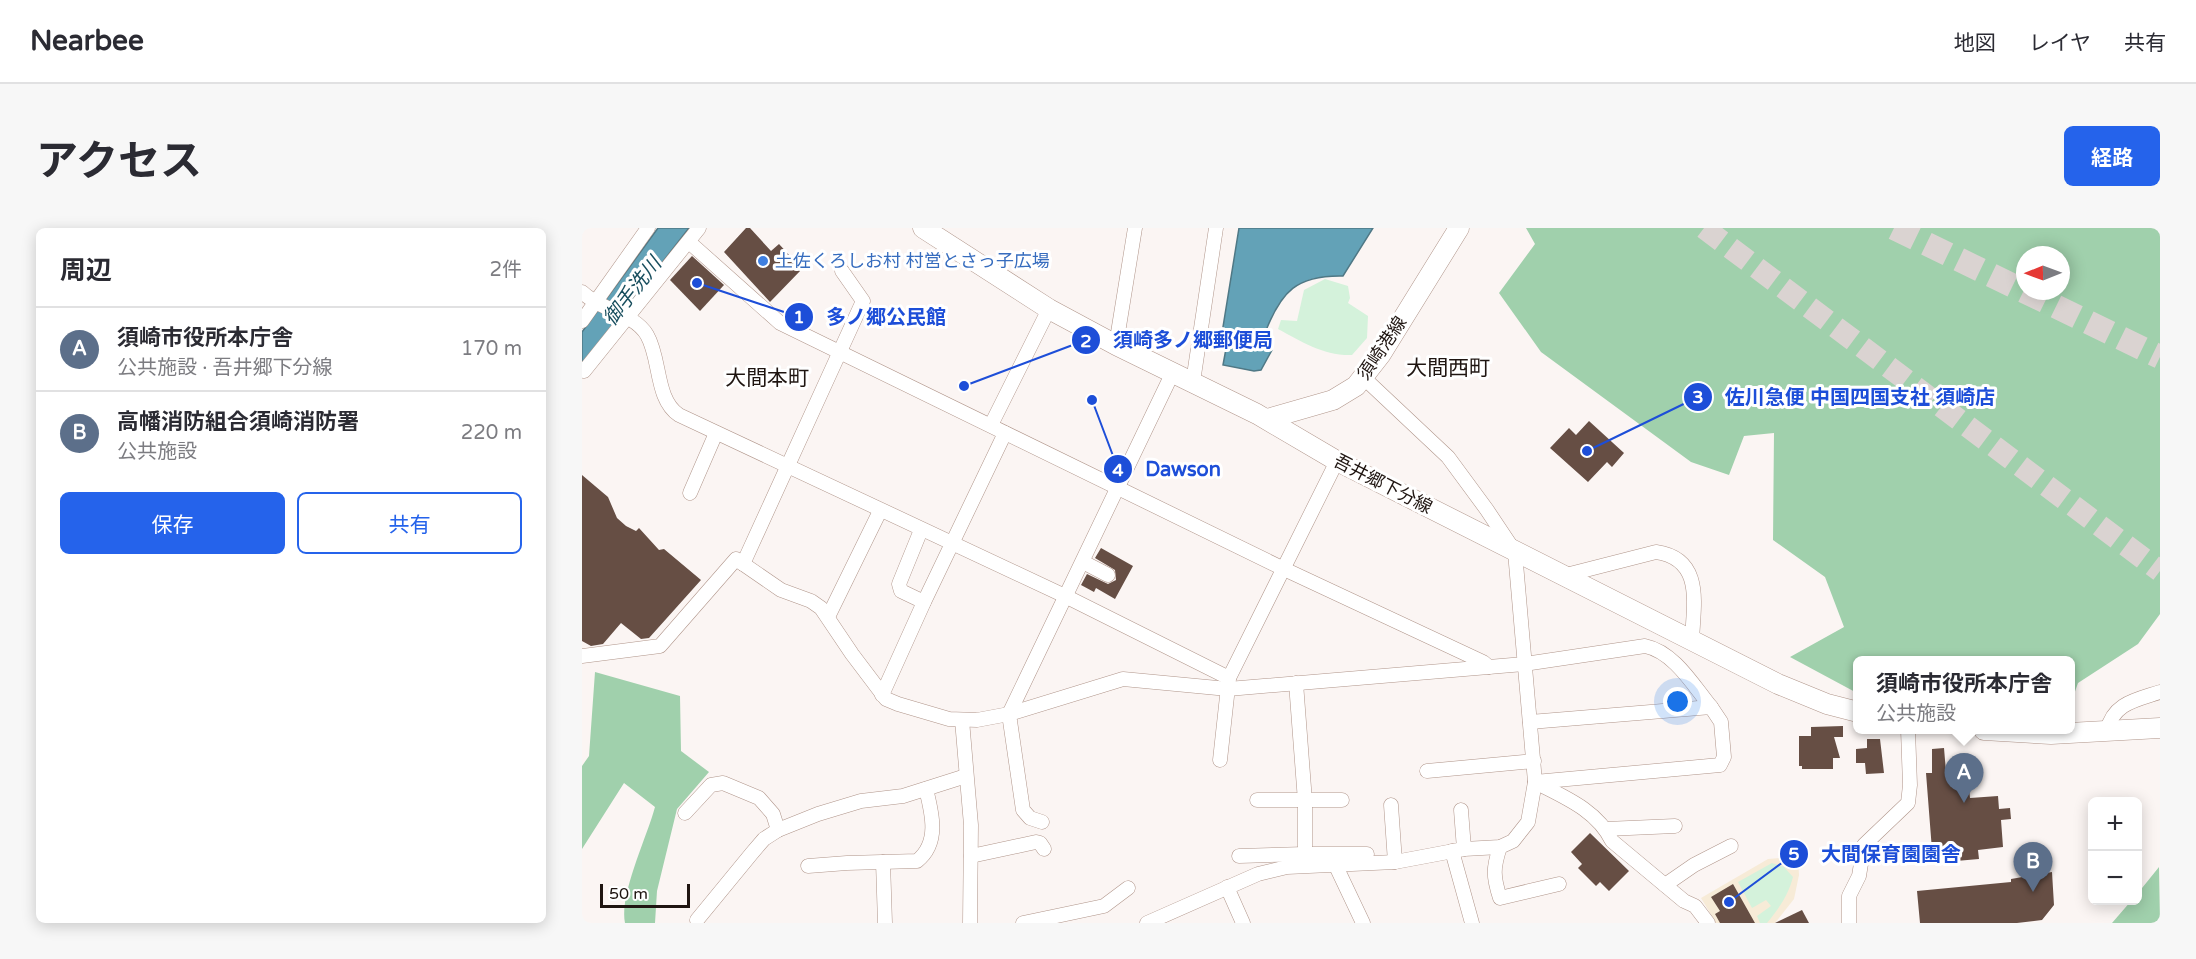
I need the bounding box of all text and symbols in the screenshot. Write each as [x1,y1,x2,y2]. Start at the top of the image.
text: Nearbee [30,24,144,58]
text: 地図 [1954,31,1996,56]
text: レイヤ [2029,31,2091,56]
text: 共有 [2124,31,2166,56]
button: 経路 [2064,126,2160,186]
text: アクセス [36,136,202,187]
north arrow [2016,246,2070,300]
place label: 土佐くろしお村 村営とさっ子広場 [775,250,1050,272]
water label: 御手洗川 [599,251,668,331]
marker: 土佐くろしお村 村営とさっ子広場 [756,254,770,268]
text: 周辺 [60,255,112,286]
text: 2件 [489,258,522,282]
callout: 多ノ郷公民館 [784,298,958,336]
text: 1 [793,306,805,328]
text: 多ノ郷公民館 [826,306,946,330]
street label: 須崎港線 [1353,312,1411,384]
callout: 須崎多ノ郷郵便局 [1071,321,1285,359]
text: 須崎市役所本庁舎 [117,325,293,351]
text: 須崎多ノ郷郵便局 [1113,329,1273,353]
text: 2 [1080,330,1092,352]
text: A [72,337,87,361]
text: 170 m [461,337,522,361]
text: 公共施設 · 吾井郷下分線 [117,356,333,380]
district label: 大間西町 [1406,356,1490,381]
district label: 大間本町 [725,366,809,391]
callout: 佐川急便 中国四国支社 須崎店 [1683,378,2007,416]
text: 3 [1692,386,1704,408]
text: 佐川急便 中国四国支社 須崎店 [1725,386,1995,410]
text: 高幡消防組合須崎消防署 [117,409,359,435]
text: B [73,421,86,445]
text: 220 m [461,421,522,445]
text: 公共施設 [117,440,197,464]
callout: Dawson [1103,450,1233,488]
street label: 吾井郷下分線 [1330,450,1436,518]
text: Dawson [1145,458,1221,482]
text: 4 [1112,459,1124,481]
button: 保存 [60,492,285,554]
button: 共有 [297,492,522,554]
popup [1853,656,2075,734]
text: 須崎市役所本庁舎 [1876,671,2052,697]
your location [1663,687,1692,716]
text: 公共施設 [1876,702,1956,726]
pin: A [1944,754,1984,803]
map controls [2088,797,2142,905]
button: + [2088,797,2142,851]
callout: 大間保育園園舎 [1779,835,1973,873]
pin: B [2014,842,2052,892]
text: 5 [1788,843,1800,865]
text: 大間保育園園舎 [1821,843,1961,867]
button: − [2088,851,2142,905]
scale bar [600,881,690,908]
text: 50 m [609,884,648,904]

